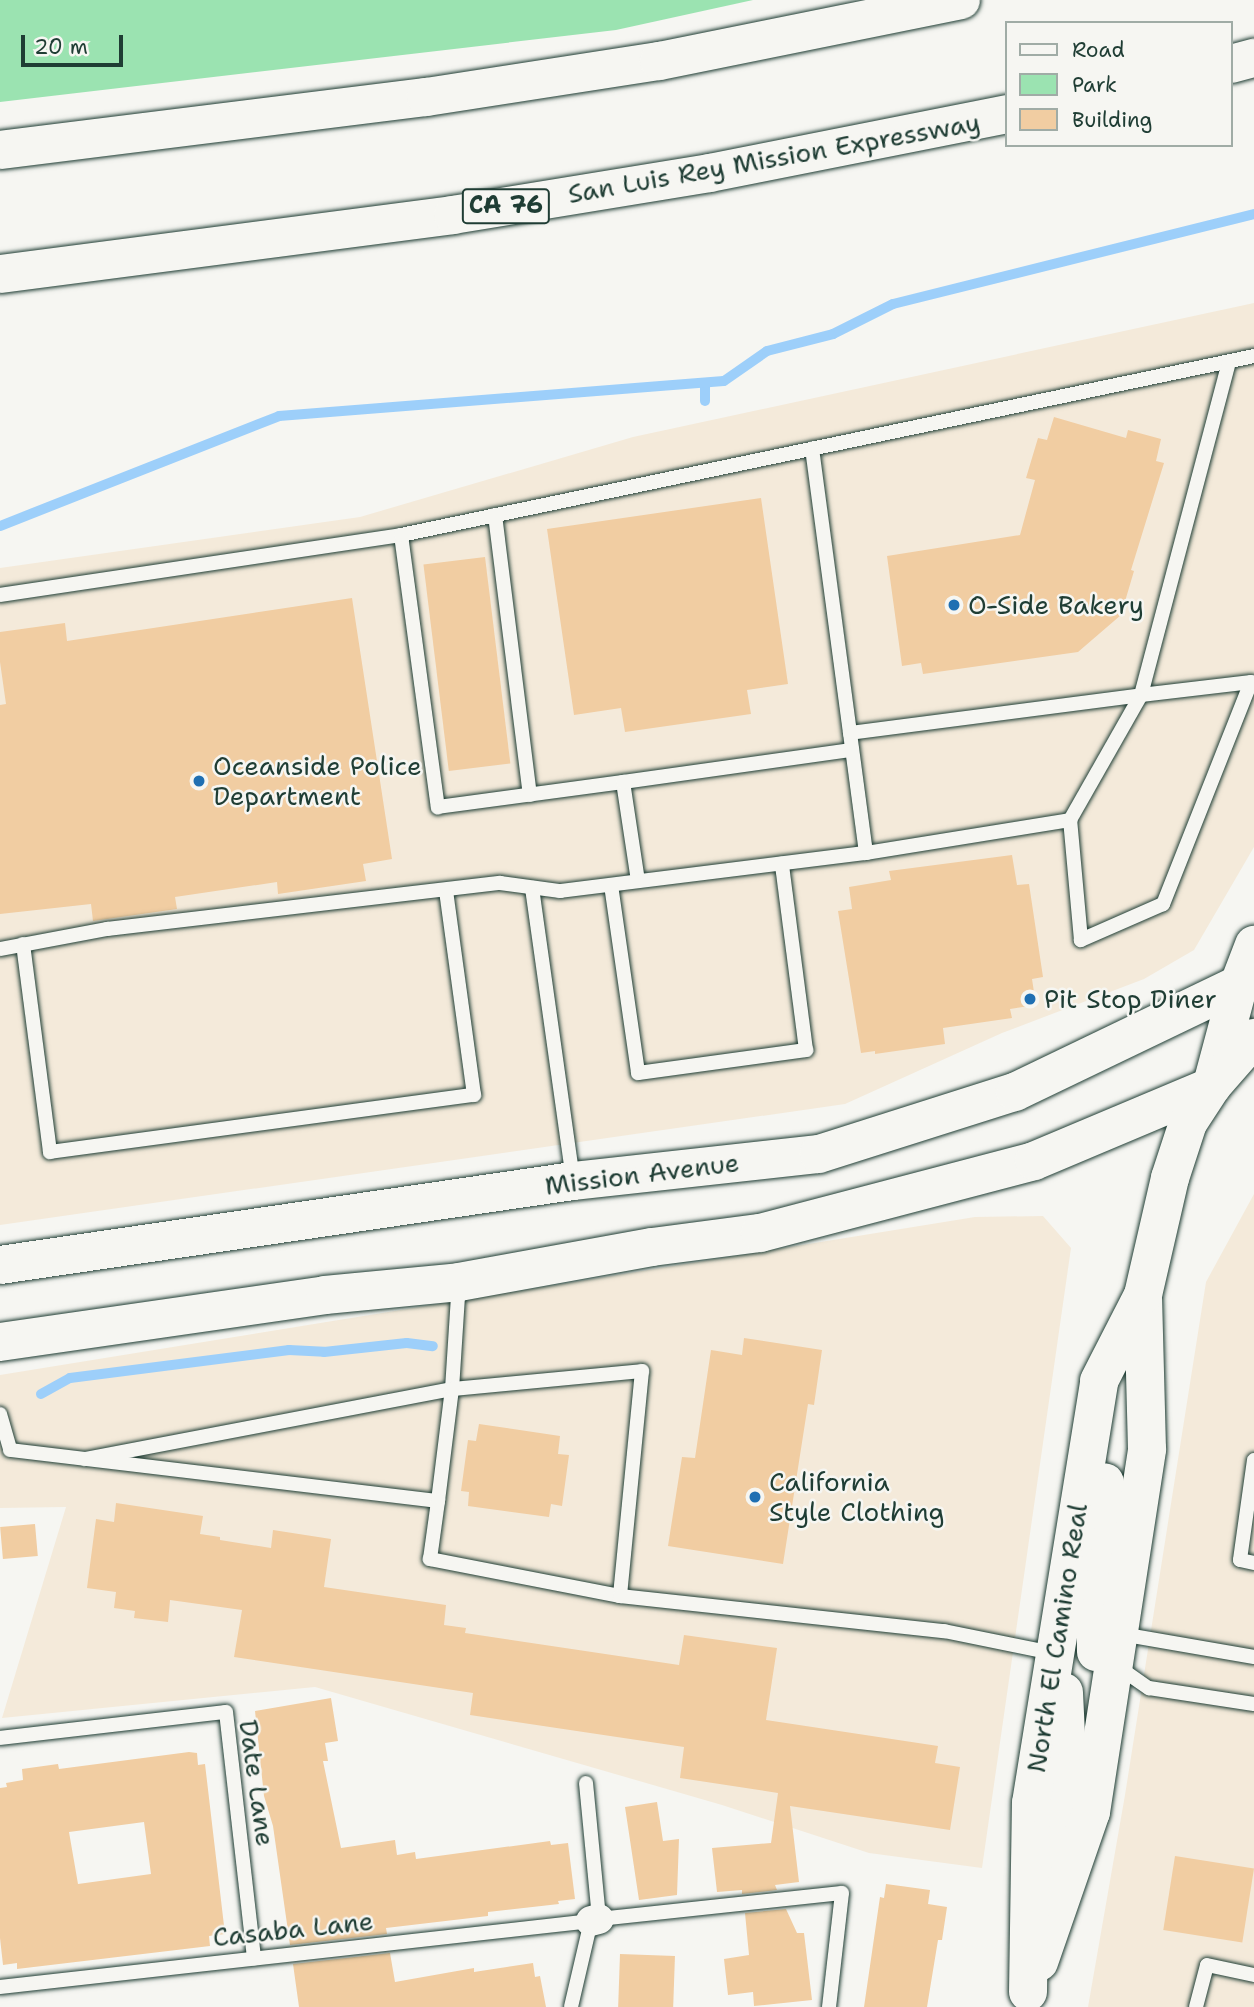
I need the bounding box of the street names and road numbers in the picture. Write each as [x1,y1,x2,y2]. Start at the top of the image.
street label: San Luis Rey Mission Expressway [565,106,983,210]
road number: CA 76 [461,186,552,226]
street label: Mission Avenue [543,1147,741,1201]
street label: North El Camino Real [1020,1501,1094,1775]
street label: Date Lane [233,1718,281,1848]
street label: Casaba Lane [211,1905,375,1953]

